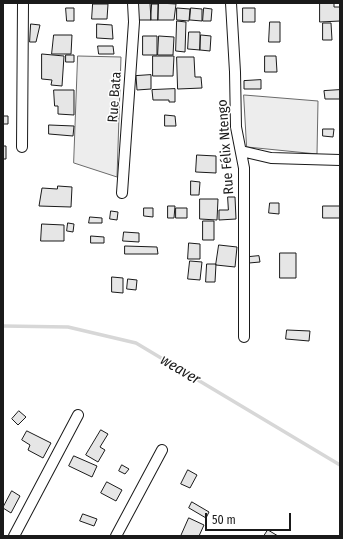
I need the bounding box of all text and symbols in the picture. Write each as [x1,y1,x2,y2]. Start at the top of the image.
street label: Rue Bata [105,71,125,123]
street label: Rue Félix Ntengo [214,99,238,195]
water label: weaver [157,351,203,389]
scale bar [207,505,293,531]
text: 50 m [212,513,236,527]

